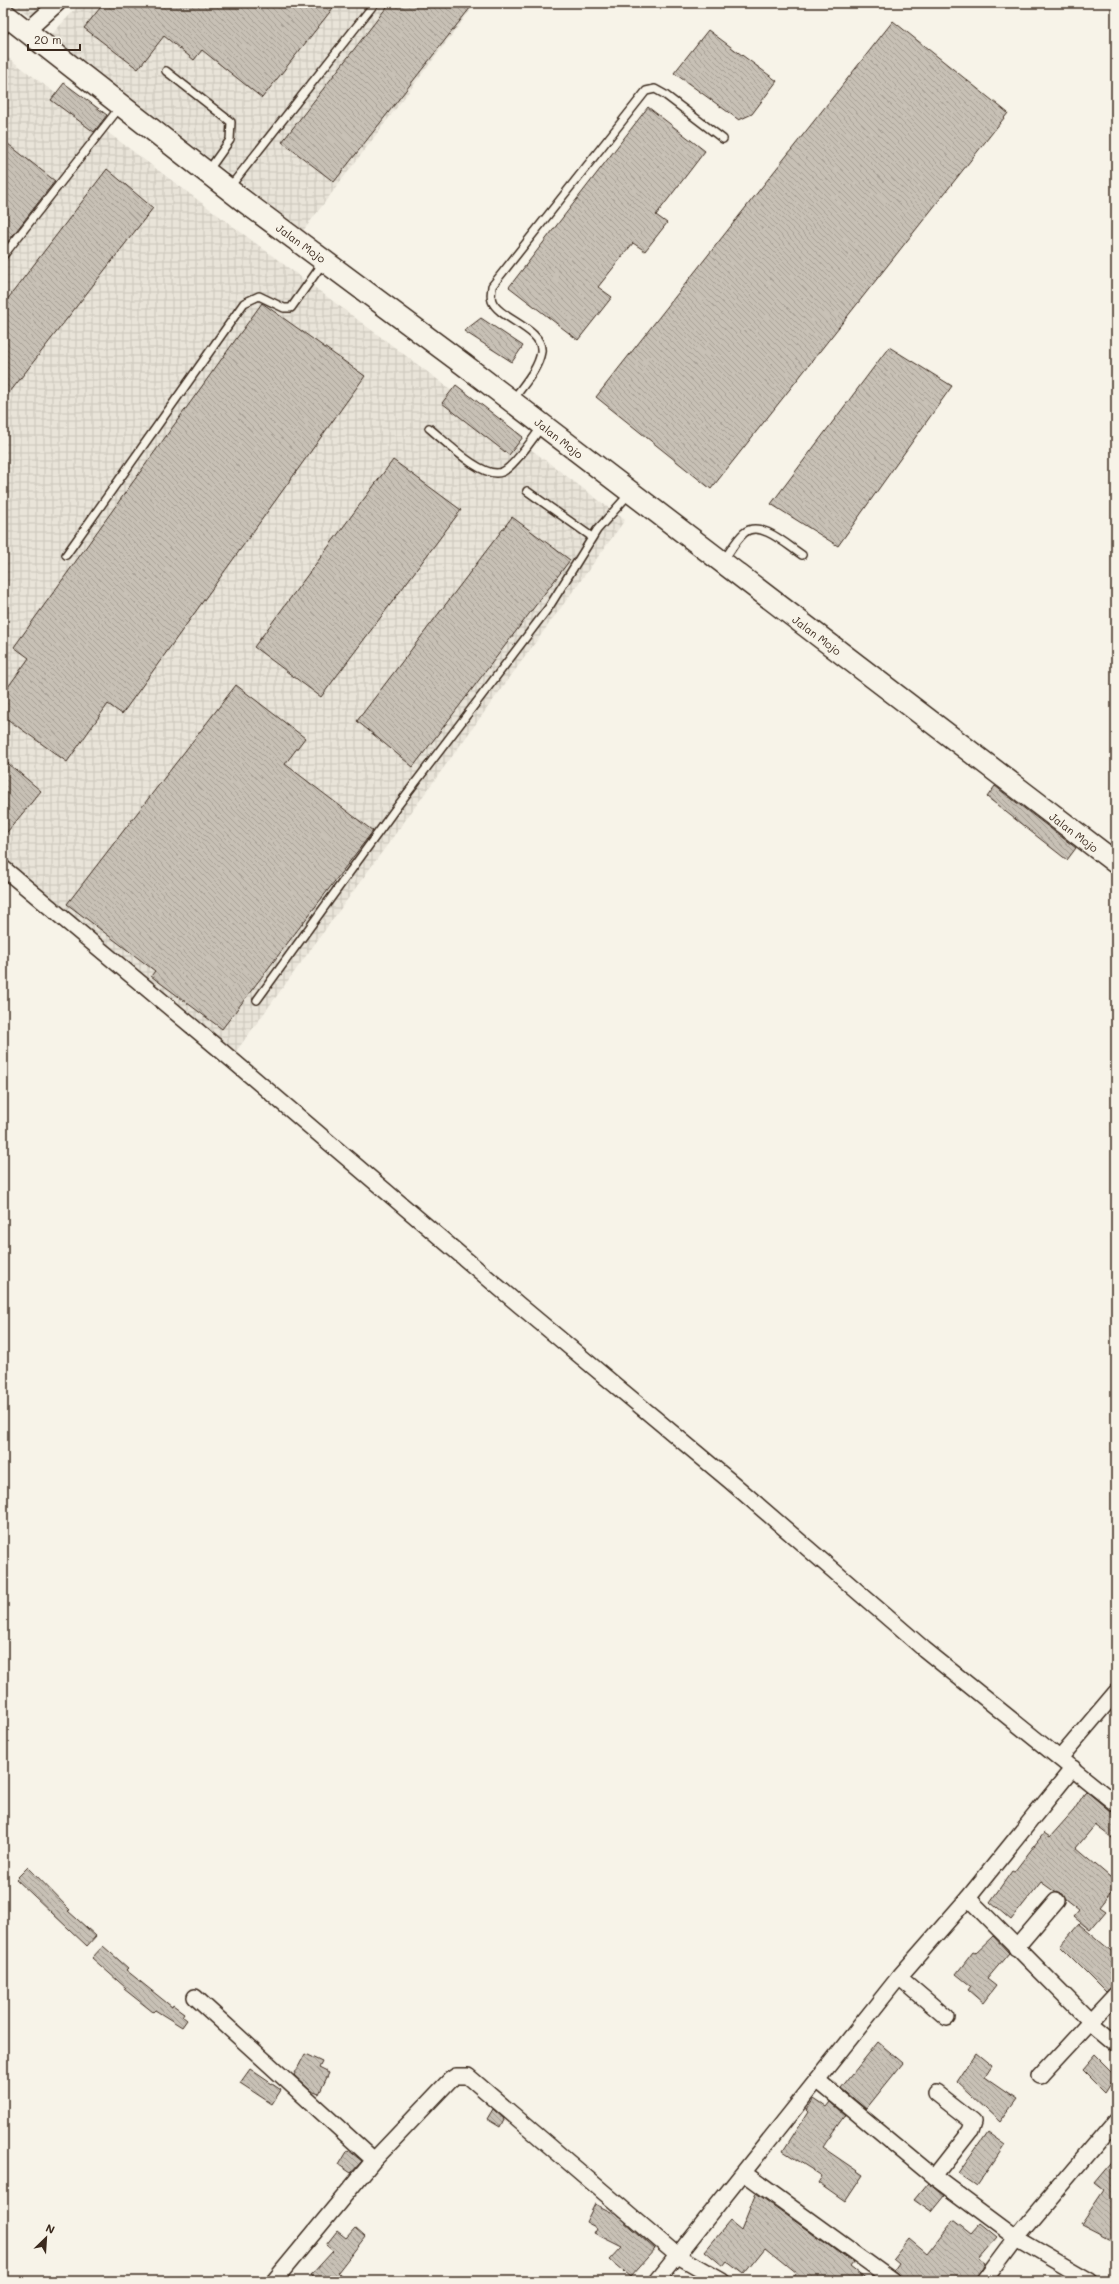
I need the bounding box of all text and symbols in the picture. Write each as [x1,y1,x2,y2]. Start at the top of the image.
scale bar [28,26,80,52]
text: 20 m [34,31,62,47]
street label: Jalan Mojo [273,220,329,266]
street label: Jalan Mojo [532,414,587,462]
street label: Jalan Mojo [789,612,845,659]
street label: Jalan Mojo [1046,809,1102,856]
north arrow [26,2218,66,2258]
text: N [43,2220,57,2237]

